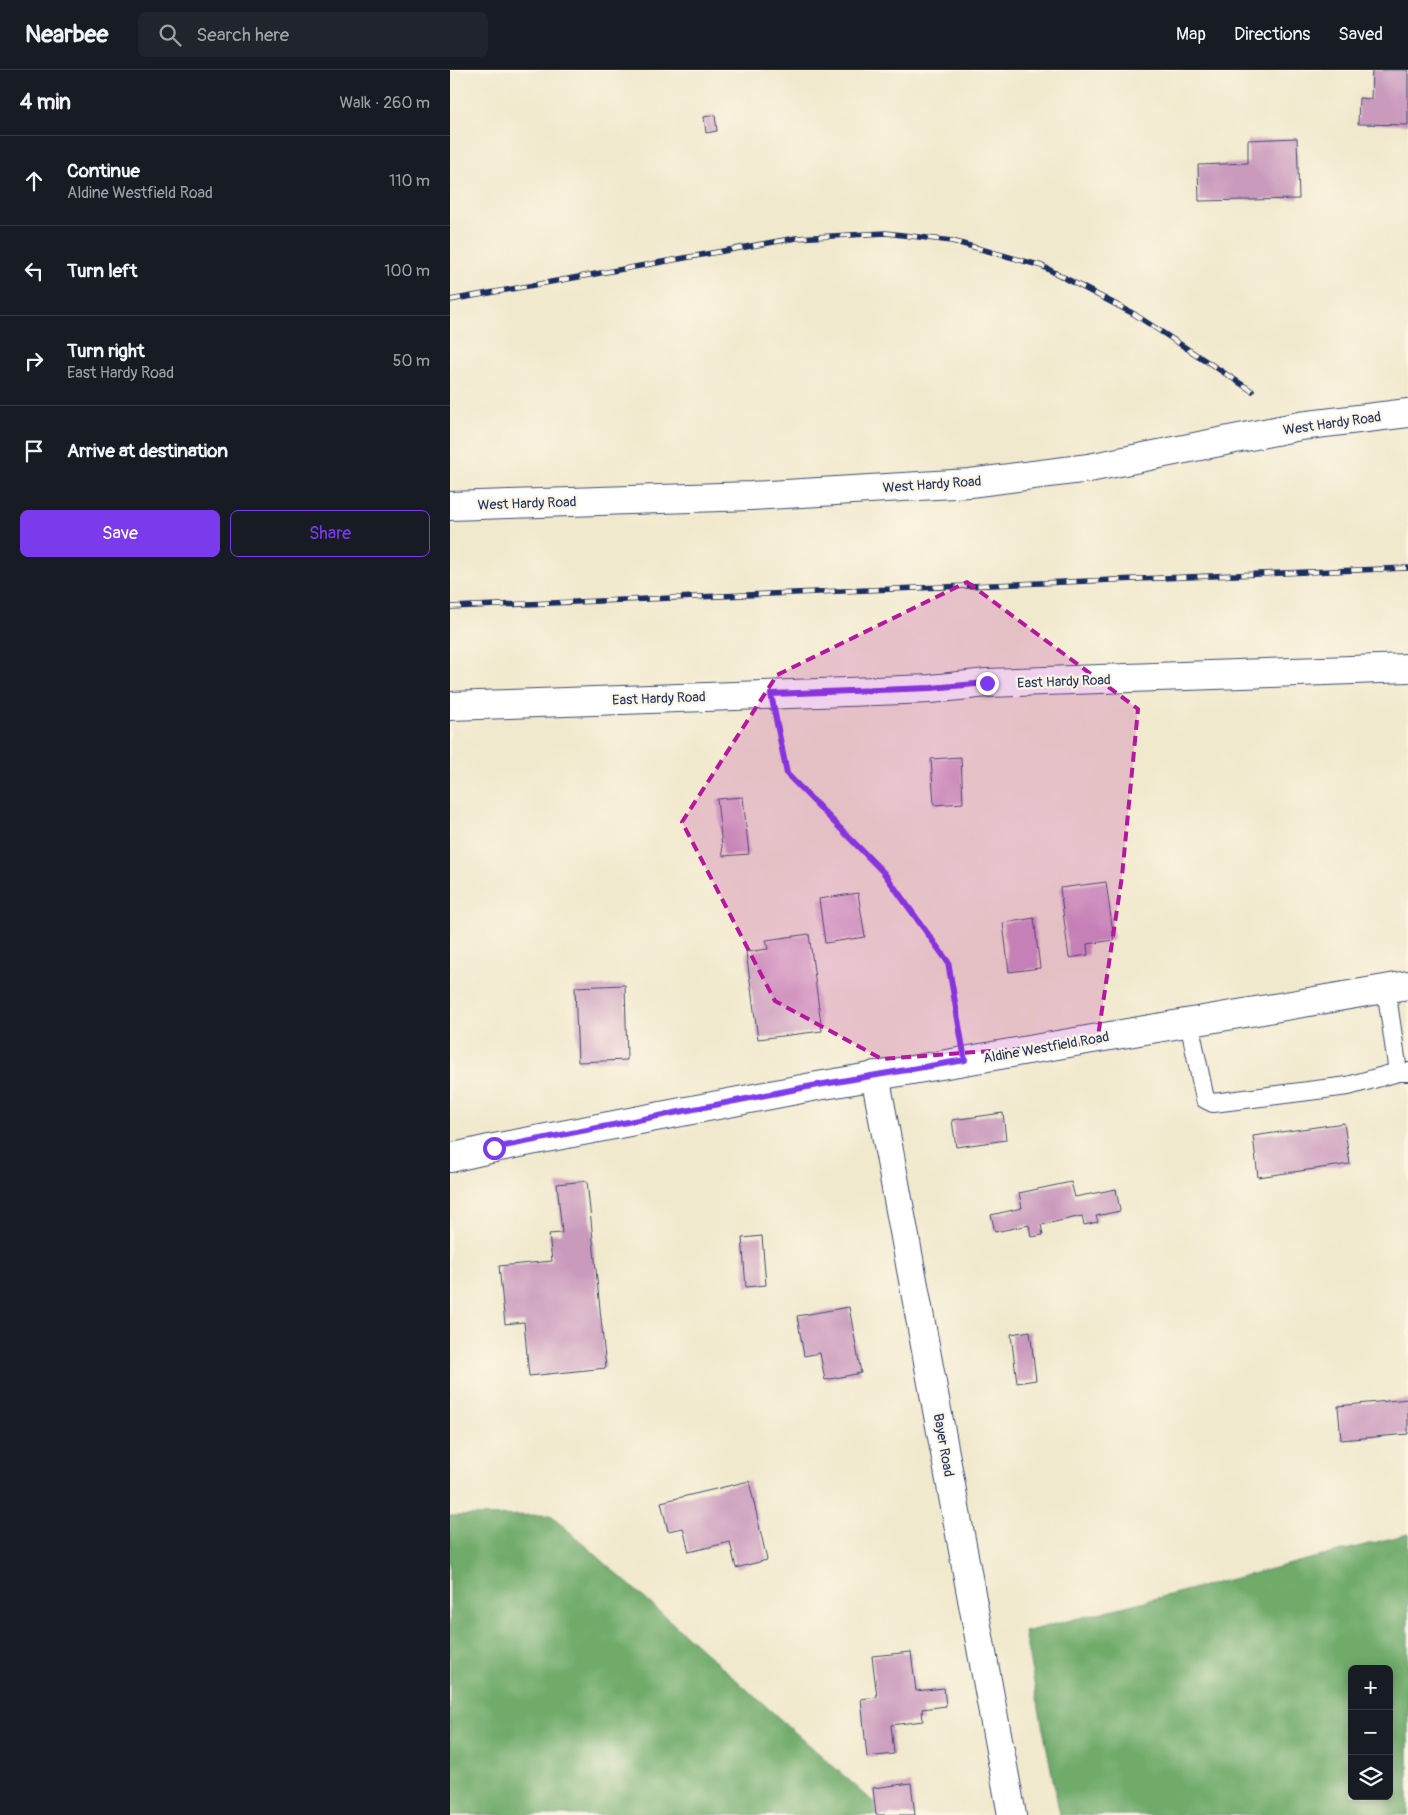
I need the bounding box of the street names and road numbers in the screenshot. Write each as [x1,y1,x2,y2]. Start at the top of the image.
street label: West Hardy Road [1282,408,1382,439]
street label: West Hardy Road [882,473,982,496]
street label: West Hardy Road [477,493,577,514]
street label: East Hardy Road [1017,671,1111,692]
street label: East Hardy Road [612,688,706,709]
street label: Aldine Westfield Road [982,1028,1111,1067]
street label: Bayer Road [930,1412,957,1478]

